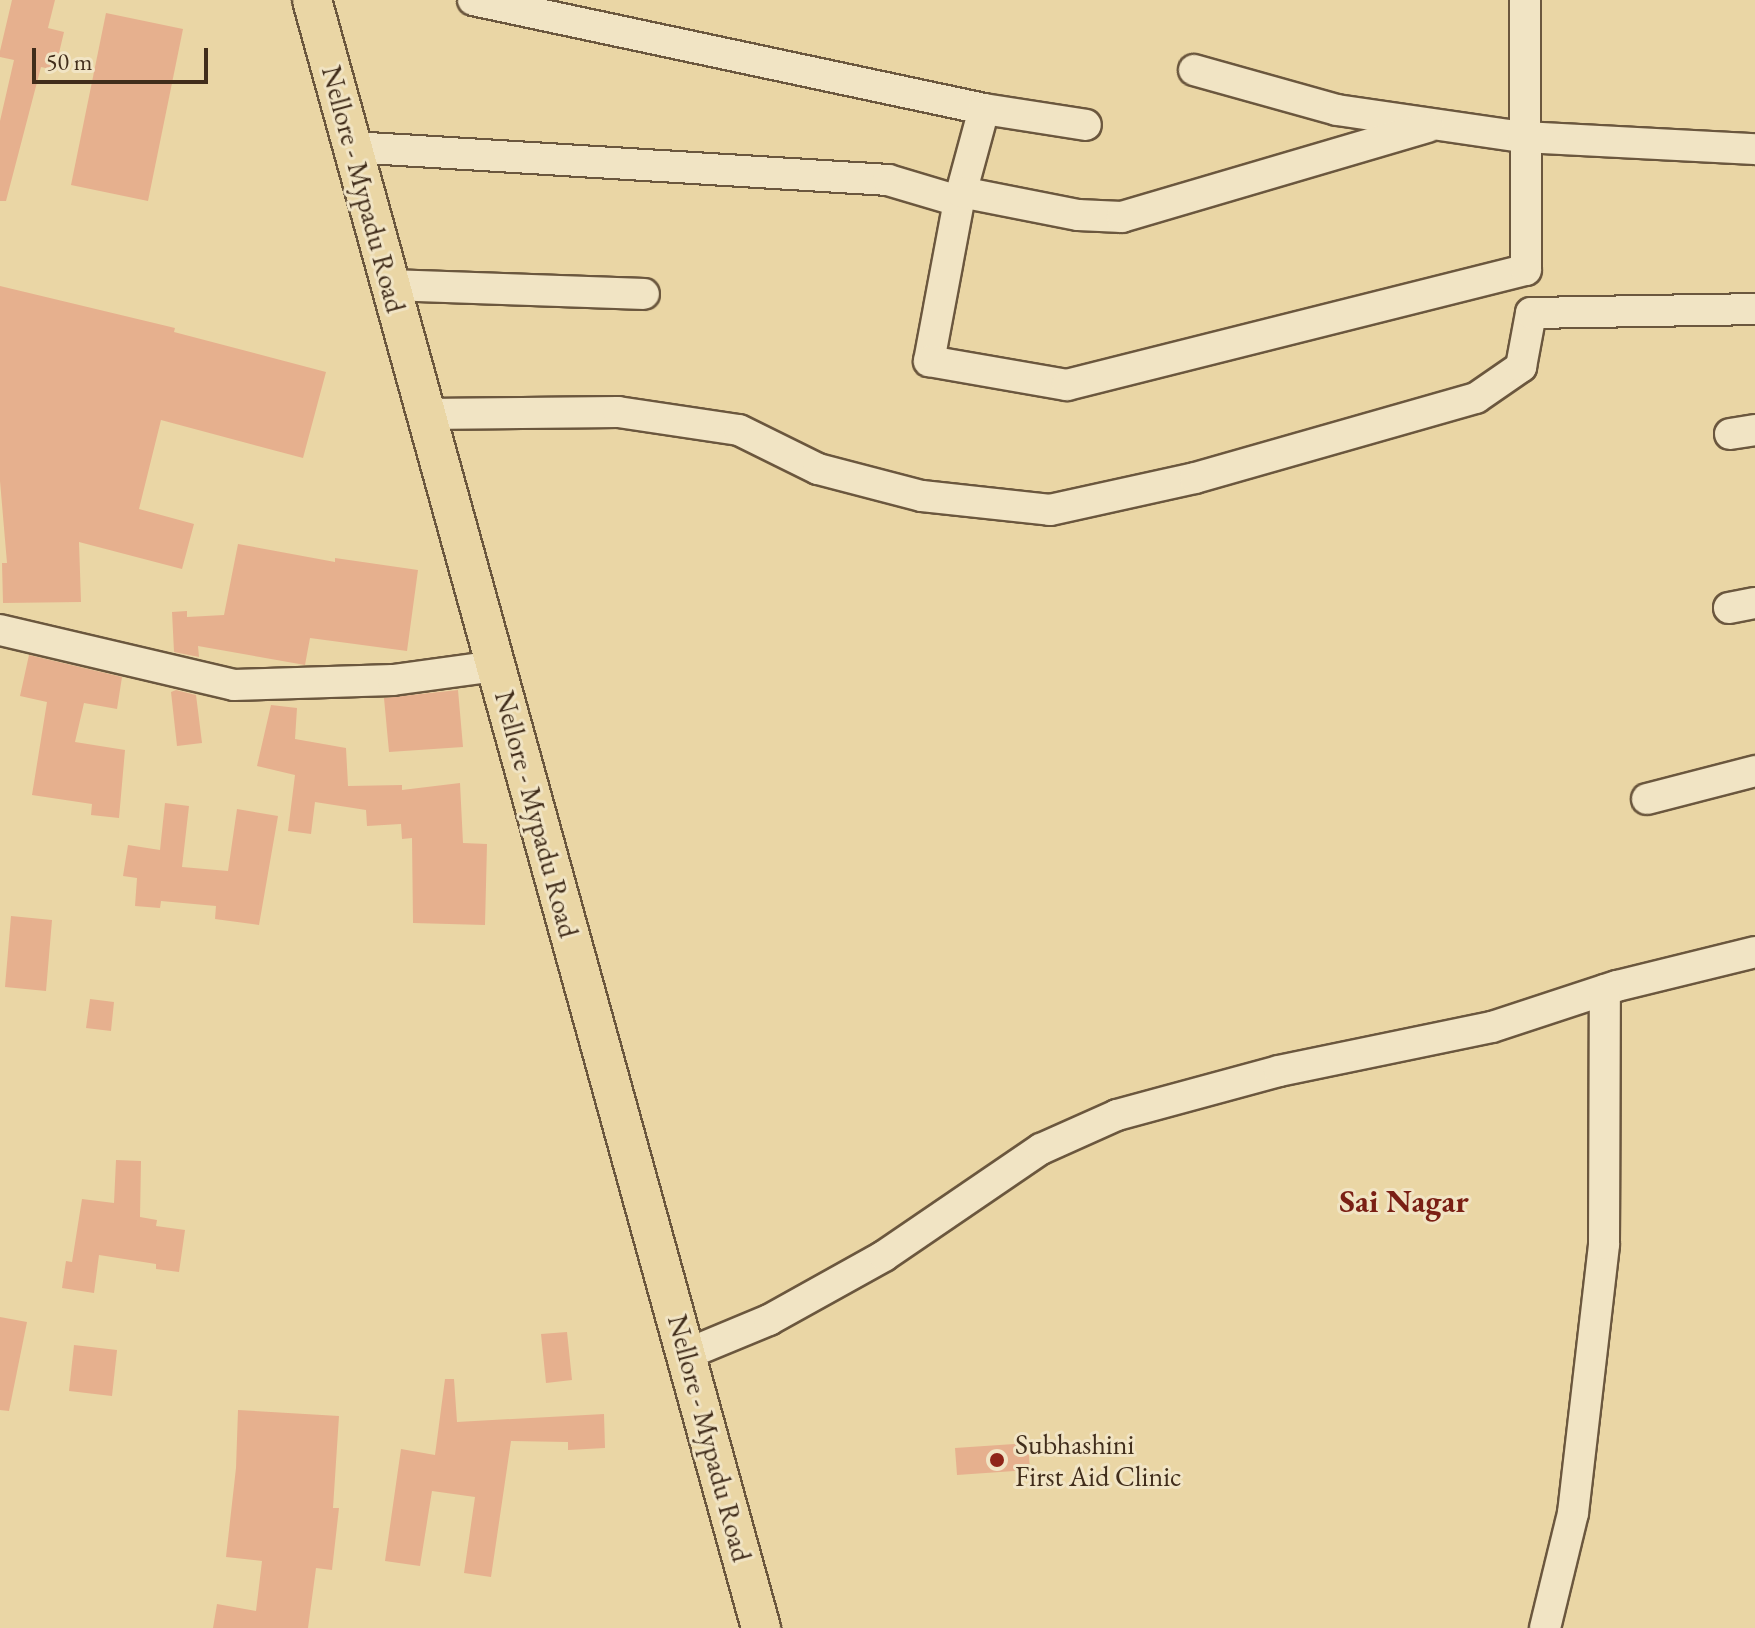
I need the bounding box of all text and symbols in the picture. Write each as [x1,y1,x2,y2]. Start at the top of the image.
scale bar [36,32,212,82]
text: 50 m [46,46,93,77]
street label: Nellore - Mypadu Road [315,62,413,316]
street label: Nellore - Mypadu Road [488,687,586,941]
district label: Sai Nagar [1339,1182,1469,1220]
street label: Nellore - Mypadu Road [661,1311,759,1565]
place label: Subhashini First Aid Clinic [1015,1427,1181,1493]
marker: Subhashini First Aid Clinic [986,1449,1008,1471]

